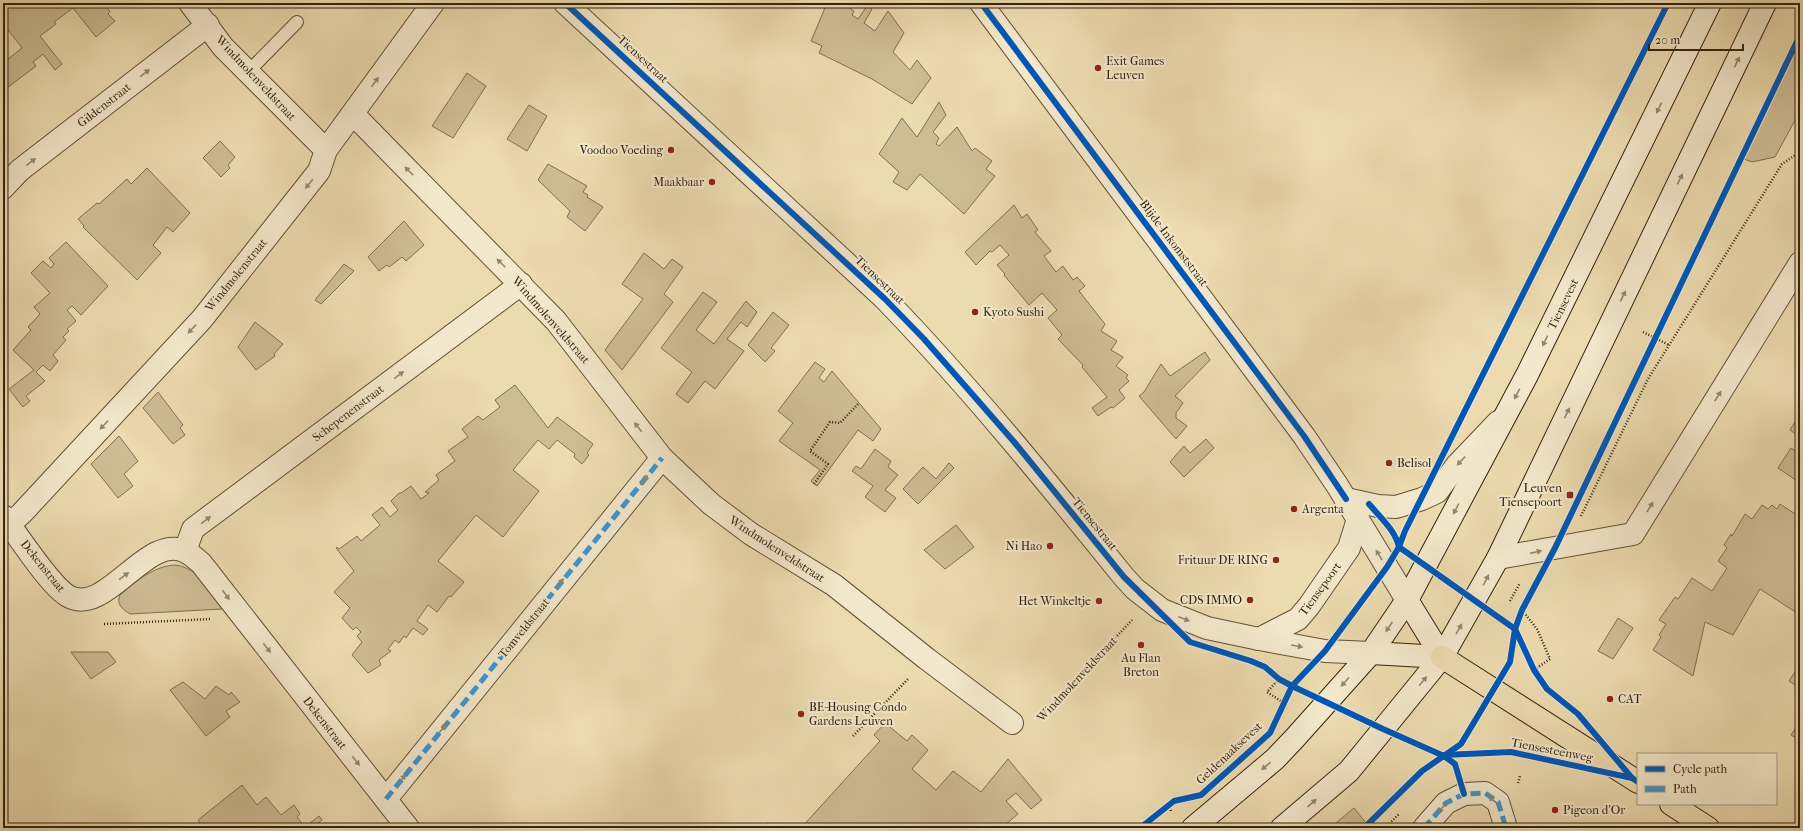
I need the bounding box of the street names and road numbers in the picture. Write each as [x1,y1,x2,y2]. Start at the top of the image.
street label: Windmolenveldstraat [212,32,300,124]
street label: Tiensestraat [615,32,672,86]
street label: Gildenstraat [75,79,134,130]
street label: Blijde-Inkomststraat [1137,197,1212,290]
street label: Windmolenstraat [202,235,270,315]
street label: Tiensestraat [852,253,908,308]
street label: Windmolenveldstraat [509,273,593,367]
street label: Tiensevest [1545,276,1582,332]
street label: Schepenenstraat [310,381,387,444]
street label: Tiensestraat [1069,495,1121,554]
street label: Windmolenveldstraat [726,512,828,586]
street label: Dekenstraat [18,537,69,596]
street label: Tiensepoort [1296,559,1344,618]
street label: Tomveldstraat [495,595,553,661]
street label: Windmolenveldstraat [1033,633,1121,725]
street label: Dekenstraat [300,694,350,753]
street label: Geldenaaksevest [1193,718,1265,787]
street label: Tiensesteenweg [1510,735,1595,765]

